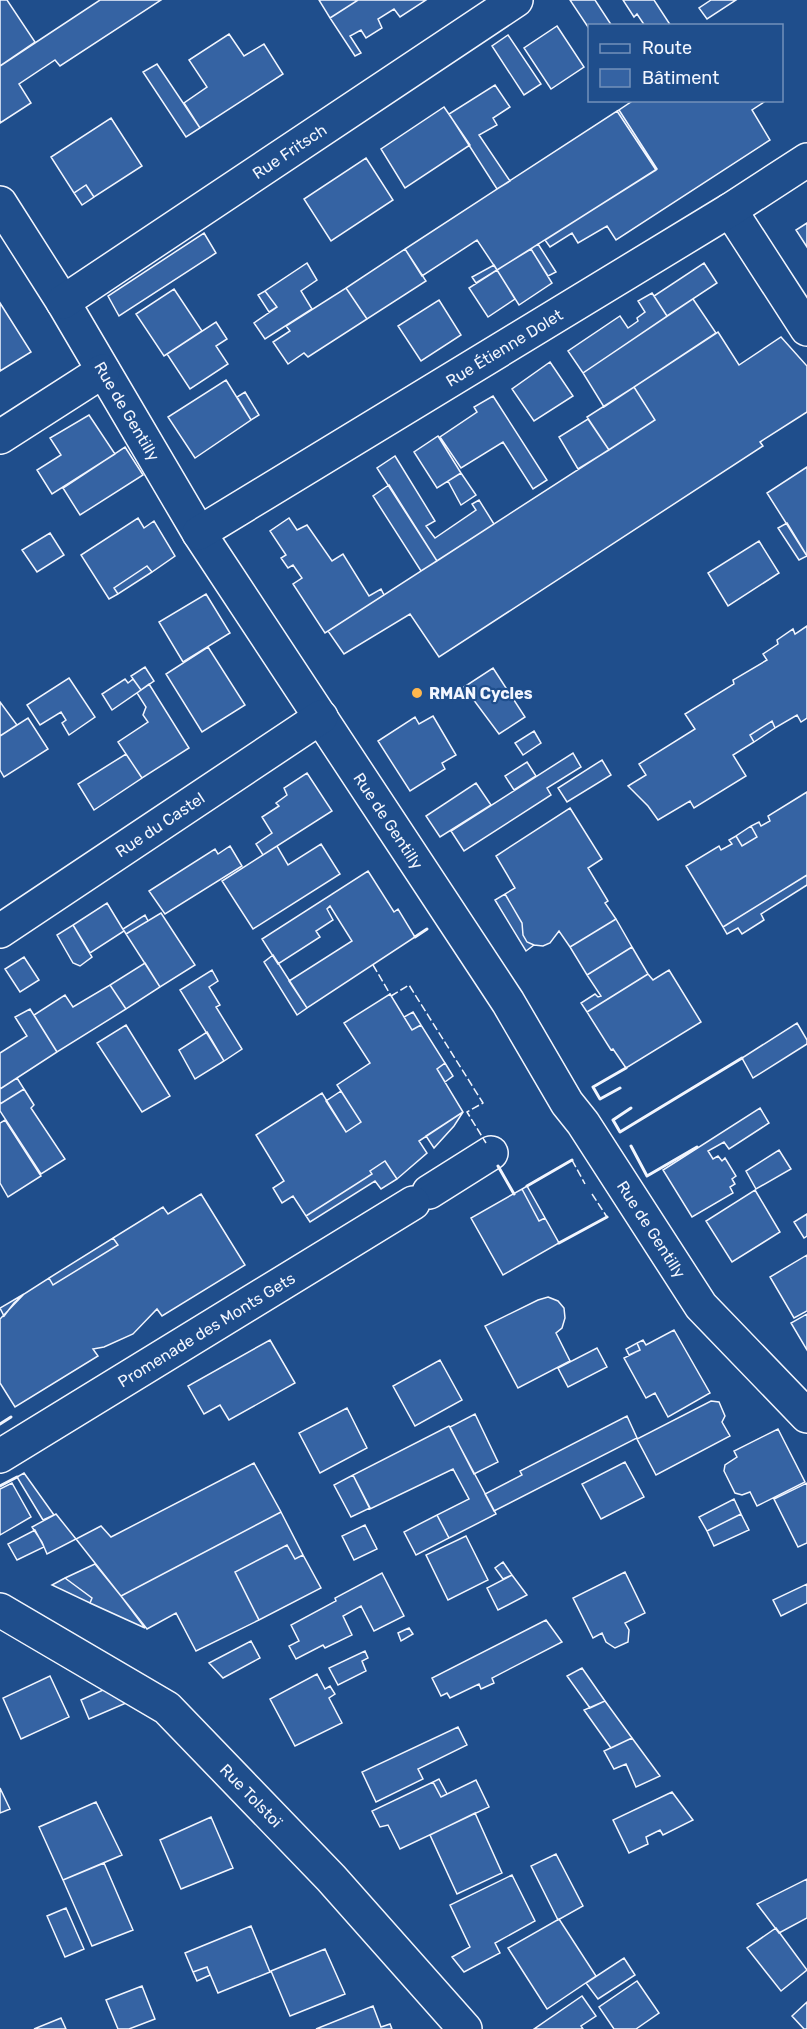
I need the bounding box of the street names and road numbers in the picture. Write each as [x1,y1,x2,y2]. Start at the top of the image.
street label: Rue Fritsch [249,120,330,183]
street label: Rue Étienne Dolet [442,305,566,390]
street label: Rue de Gentilly [91,358,164,464]
street label: Rue de Gentilly [350,769,427,873]
street label: Rue du Castel [112,788,208,861]
street label: Rue de Gentilly [613,1177,690,1281]
street label: Promenade des Monts Gets [114,1268,298,1391]
street label: Rue Tolstoï [216,1760,287,1832]

